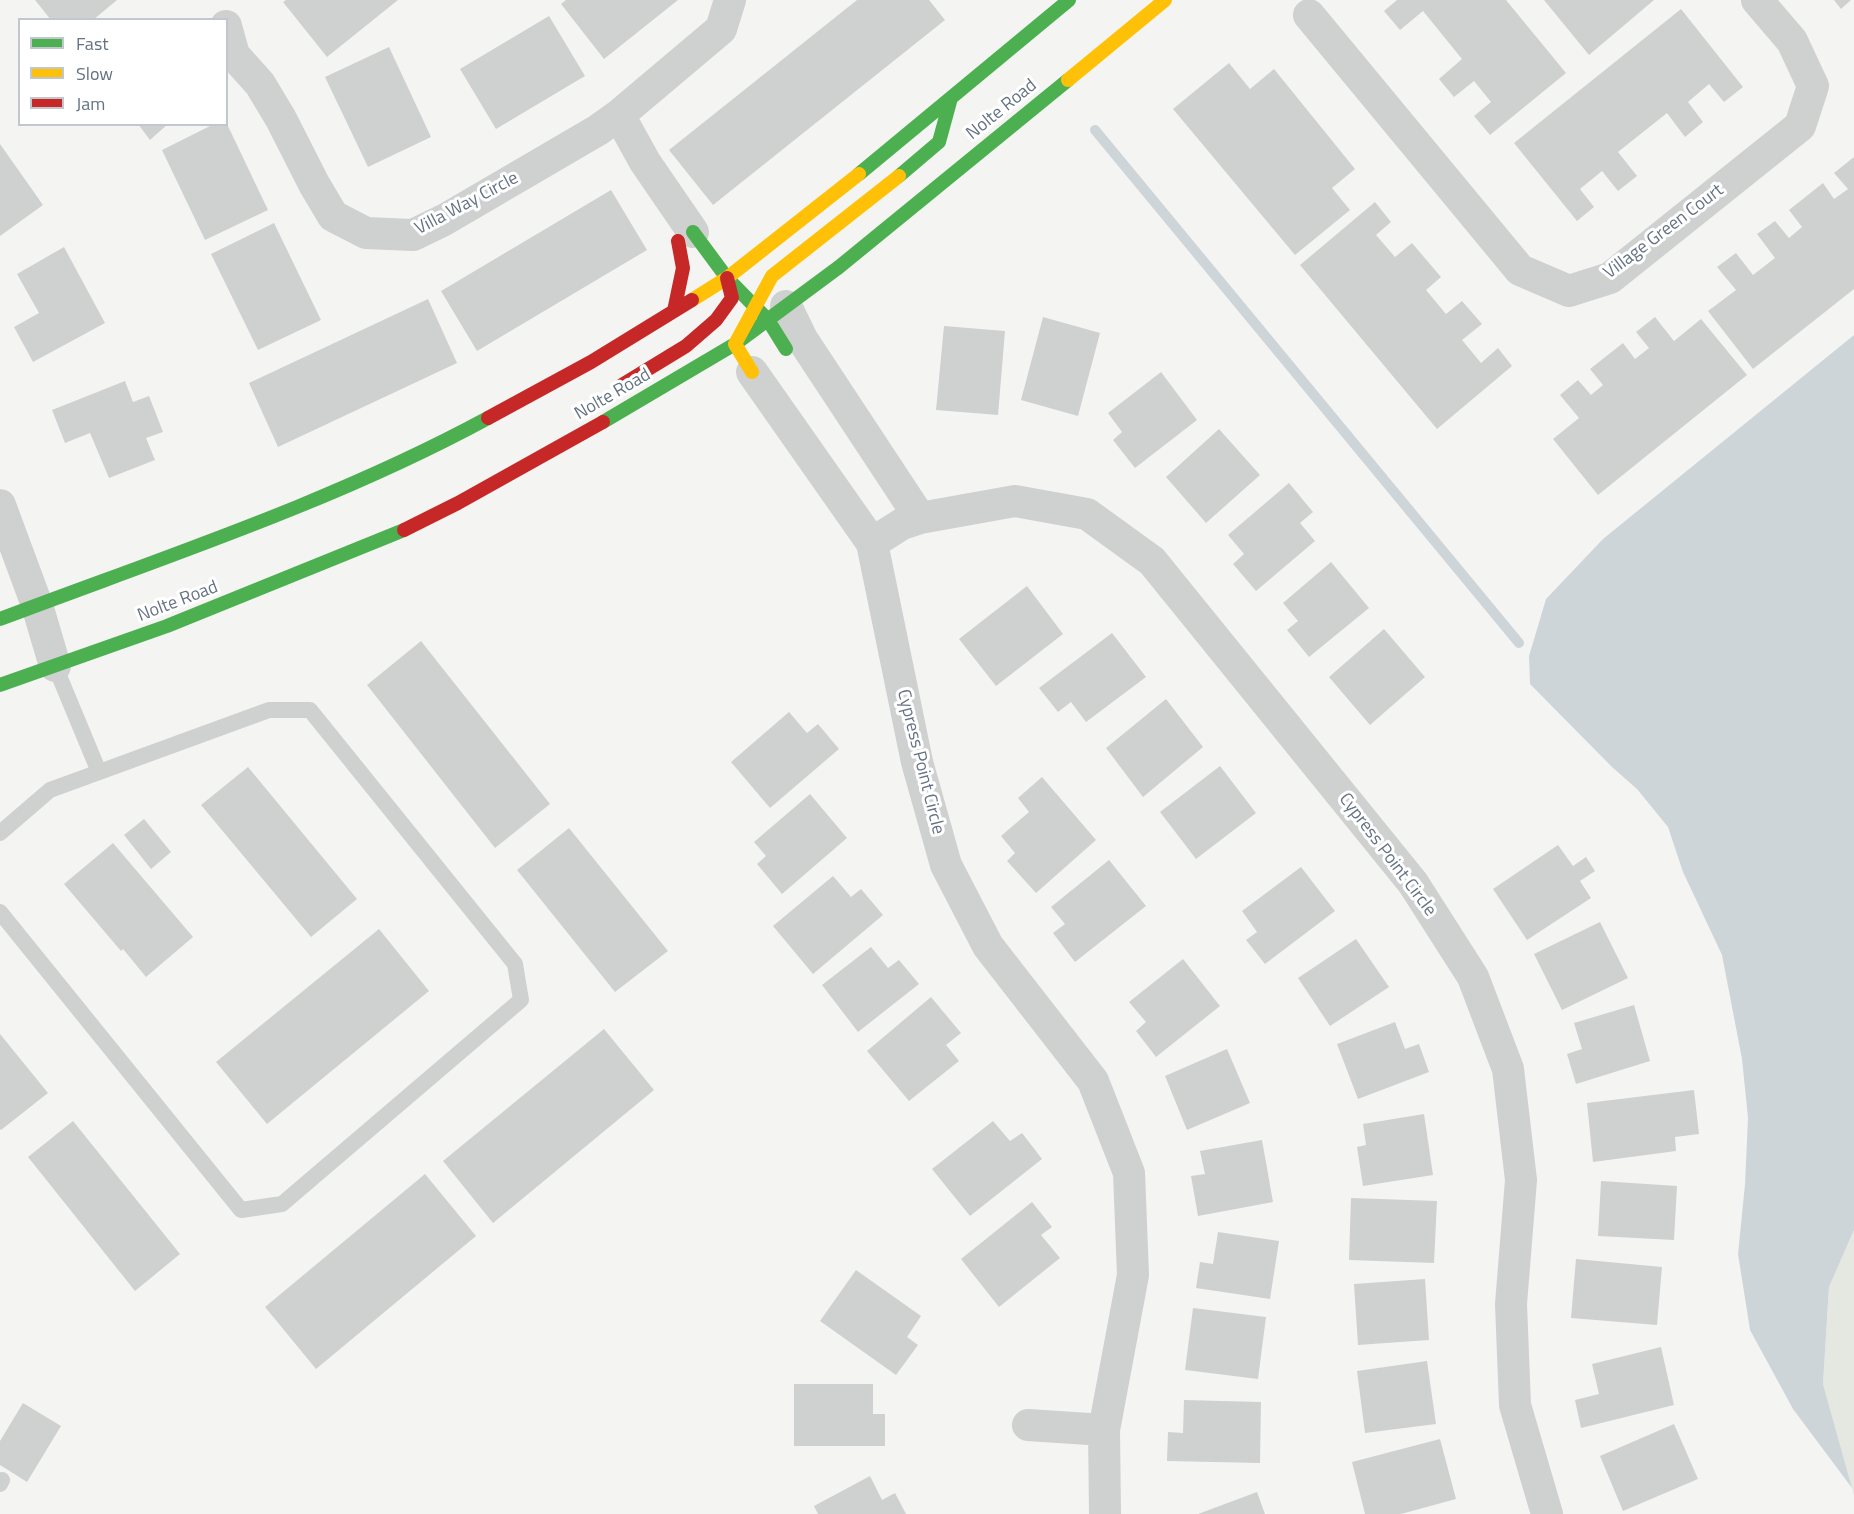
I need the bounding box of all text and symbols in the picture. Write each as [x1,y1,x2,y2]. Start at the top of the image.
legend [18,18,228,126]
text: Fast [76,30,109,57]
text: Slow [76,60,113,87]
street label: Nolte Road [963,75,1041,145]
text: Jam [76,90,105,117]
street label: Villa Way Circle [412,168,522,240]
street label: Village Green Court [1600,180,1728,284]
street label: Nolte Road [571,365,655,425]
street label: Nolte Road [135,577,221,627]
street label: Cypress Point Circle [892,687,948,837]
street label: Cypress Point Circle [1334,789,1440,921]

